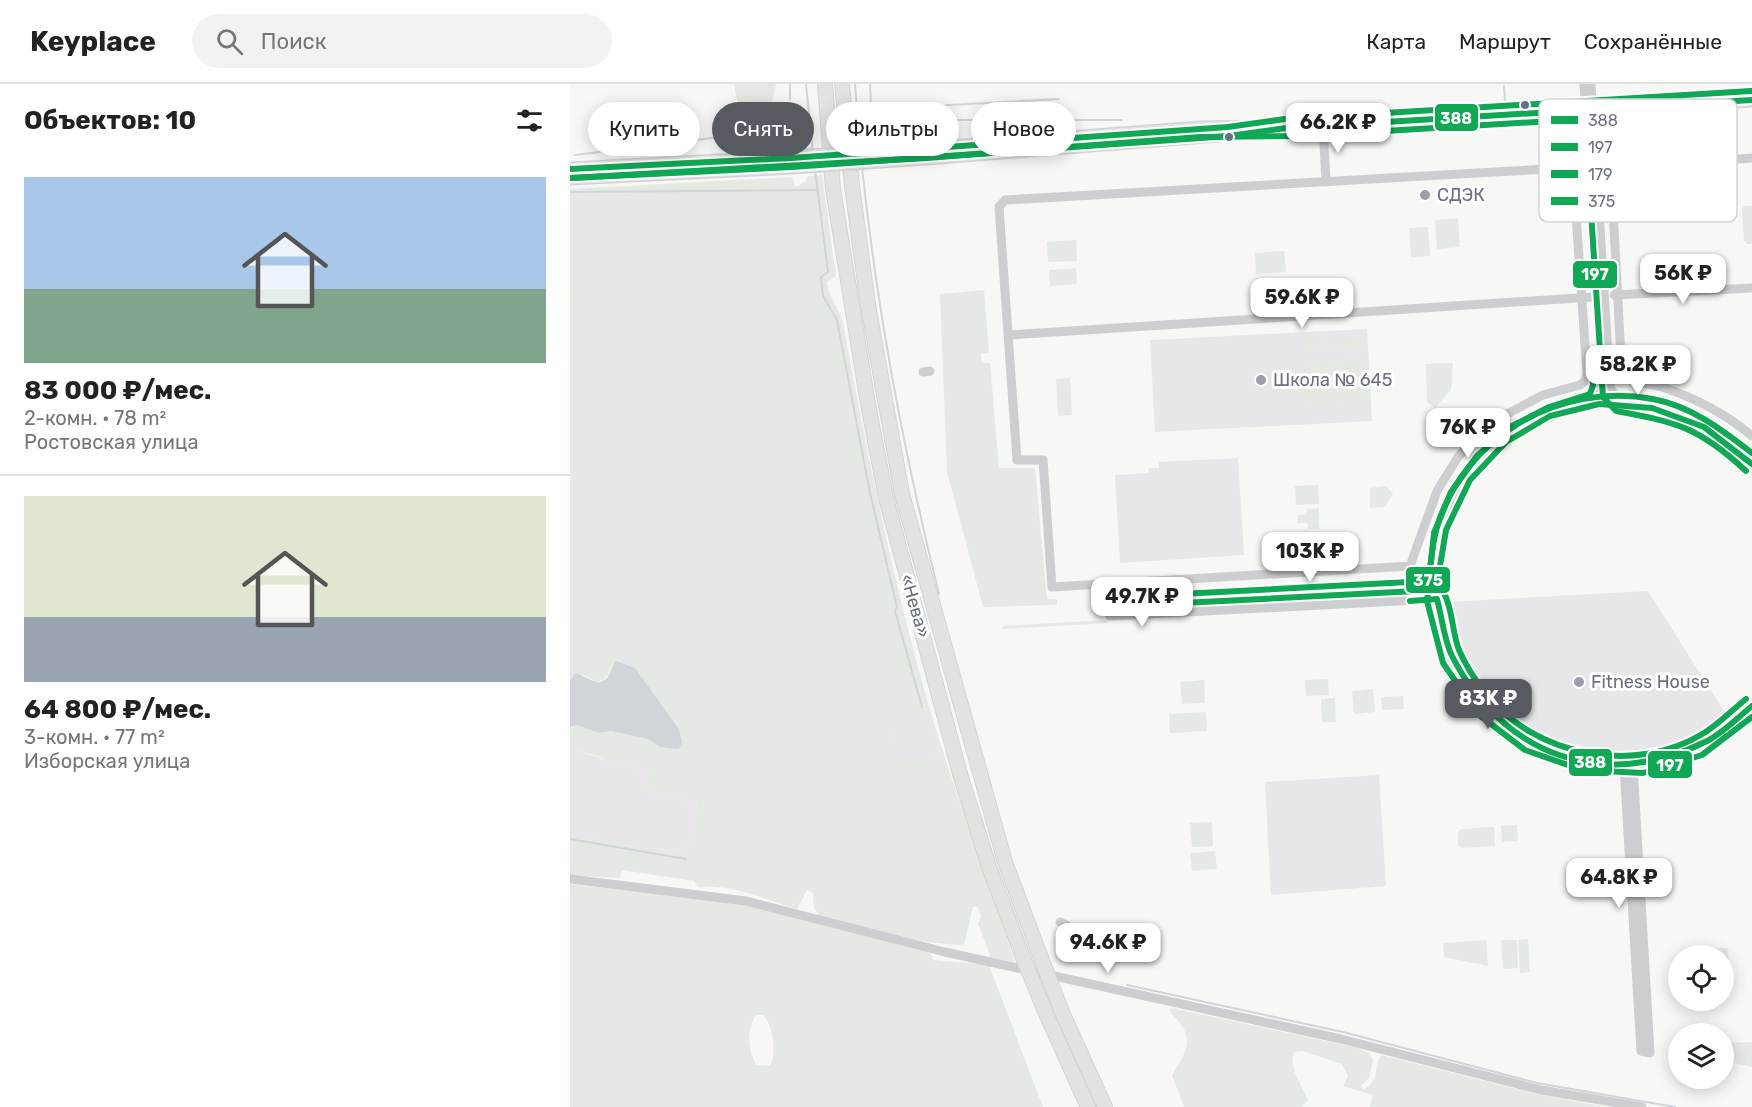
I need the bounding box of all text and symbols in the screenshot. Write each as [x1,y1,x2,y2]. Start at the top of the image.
search box [192,14,612,68]
text: Keyplace [30,25,156,58]
icon: search [213,25,246,58]
text: Поиск [261,28,326,55]
text: Карта [1366,29,1426,54]
text: Маршрут [1459,29,1551,54]
text: Сохранённые [1584,29,1722,54]
unlabelled marker [1519,99,1531,111]
legend [1539,99,1737,222]
chip: Купить [588,102,700,156]
chip: Снять [712,102,814,156]
chip: Фильтры [826,102,959,156]
chip: Новое [971,102,1076,156]
pin: 66.2K ₽ [1283,103,1393,154]
line badge: 388 [1434,103,1479,132]
icon: filters [513,104,546,137]
text: Объектов: 10 [24,105,196,136]
text: 388 [1440,109,1472,128]
text: 66.2K ₽ [1300,110,1376,134]
text: 388 [1588,111,1618,130]
unlabelled marker [1223,131,1235,143]
text: 197 [1588,138,1613,157]
text: 179 [1588,165,1613,184]
place label: СДЭК [1437,184,1485,206]
marker: СДЭК [1418,188,1432,202]
text: 375 [1588,192,1615,211]
icon: home [231,216,339,324]
pin: 56K ₽ [1641,254,1725,305]
line badge: 197 [1572,260,1618,289]
text: 56K ₽ [1654,261,1712,285]
text: 197 [1581,265,1609,284]
pin: 59.6K ₽ [1247,278,1357,329]
text: 59.6K ₽ [1264,285,1340,309]
pin: 58.2K ₽ [1583,345,1693,396]
text: 58.2K ₽ [1600,352,1676,376]
place label: Школа № 645 [1273,369,1392,391]
marker: Школа № 645 [1254,373,1268,387]
text: 83 000 ₽/мес. [24,375,211,406]
text: 2-комн. · 78 m² [24,406,166,430]
pin: 76K ₽ [1426,408,1510,459]
text: 76K ₽ [1440,415,1496,439]
text: Ростовская улица [24,430,198,454]
pin: 103K ₽ [1261,532,1359,583]
icon: home [231,535,339,643]
text: 103K ₽ [1276,539,1344,563]
line badge: 375 [1405,566,1451,594]
text: 375 [1413,571,1443,590]
street label: «Нева» [895,572,935,640]
pin: 49.7K ₽ [1087,577,1197,628]
text: 49.7K ₽ [1105,584,1179,608]
place label: Fitness House [1591,671,1710,693]
marker: Fitness House [1572,675,1586,689]
pin: 83K ₽ [1446,679,1530,730]
text: 83K ₽ [1459,686,1517,710]
text: 64 800 ₽/мес. [24,694,211,725]
text: 3-комн. · 77 m² [24,725,165,749]
line badge: 388 [1568,748,1613,777]
text: Изборская улица [24,749,190,773]
line badge: 197 [1647,750,1693,779]
text: 388 [1574,753,1606,772]
text: 197 [1656,756,1684,775]
pin: 64.8K ₽ [1564,858,1674,909]
text: 64.8K ₽ [1580,865,1658,889]
pin: 94.6K ₽ [1053,923,1163,974]
text: 94.6K ₽ [1070,930,1146,954]
map controls [1668,945,1734,1089]
button: locate [1668,945,1734,1011]
button: layers [1668,1023,1734,1089]

